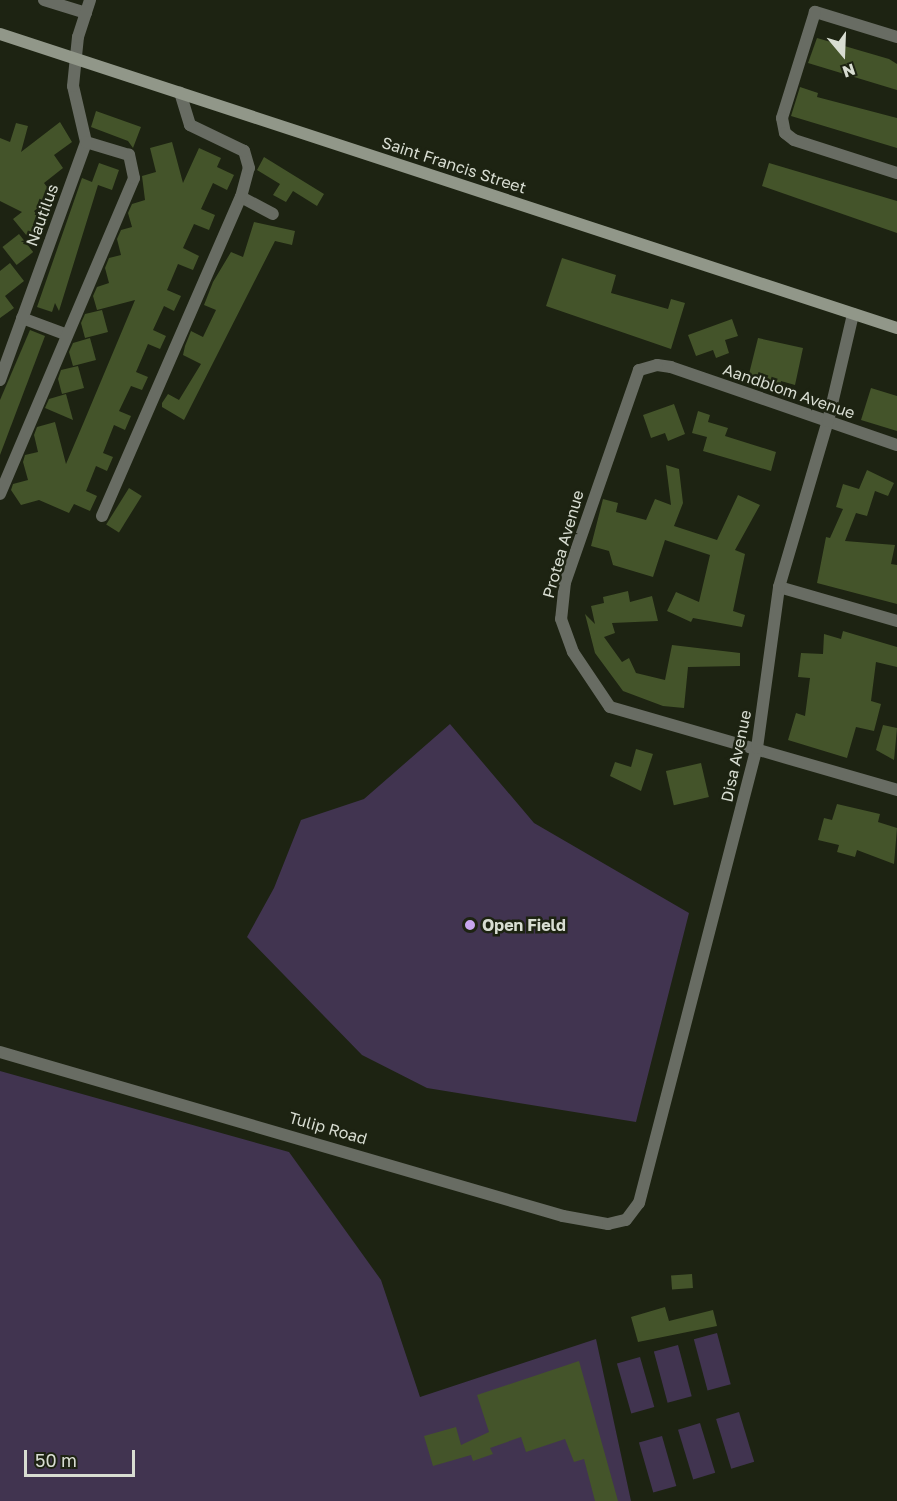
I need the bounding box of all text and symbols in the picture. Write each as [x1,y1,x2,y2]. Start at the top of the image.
north arrow [813,24,873,84]
text: N [840,60,858,82]
street label: Saint Francis Street [379,133,529,197]
street label: Nautilus [22,181,62,249]
street label: Aandblom Avenue [720,359,858,423]
street label: Protea Avenue [538,488,588,600]
street label: Disa Avenue [717,708,755,804]
place label: Open Field [482,915,566,935]
marker: Open Field [463,918,477,932]
street label: Tulip Road [287,1108,369,1148]
scale bar [27,1438,138,1476]
text: 50 m [35,1449,77,1471]

